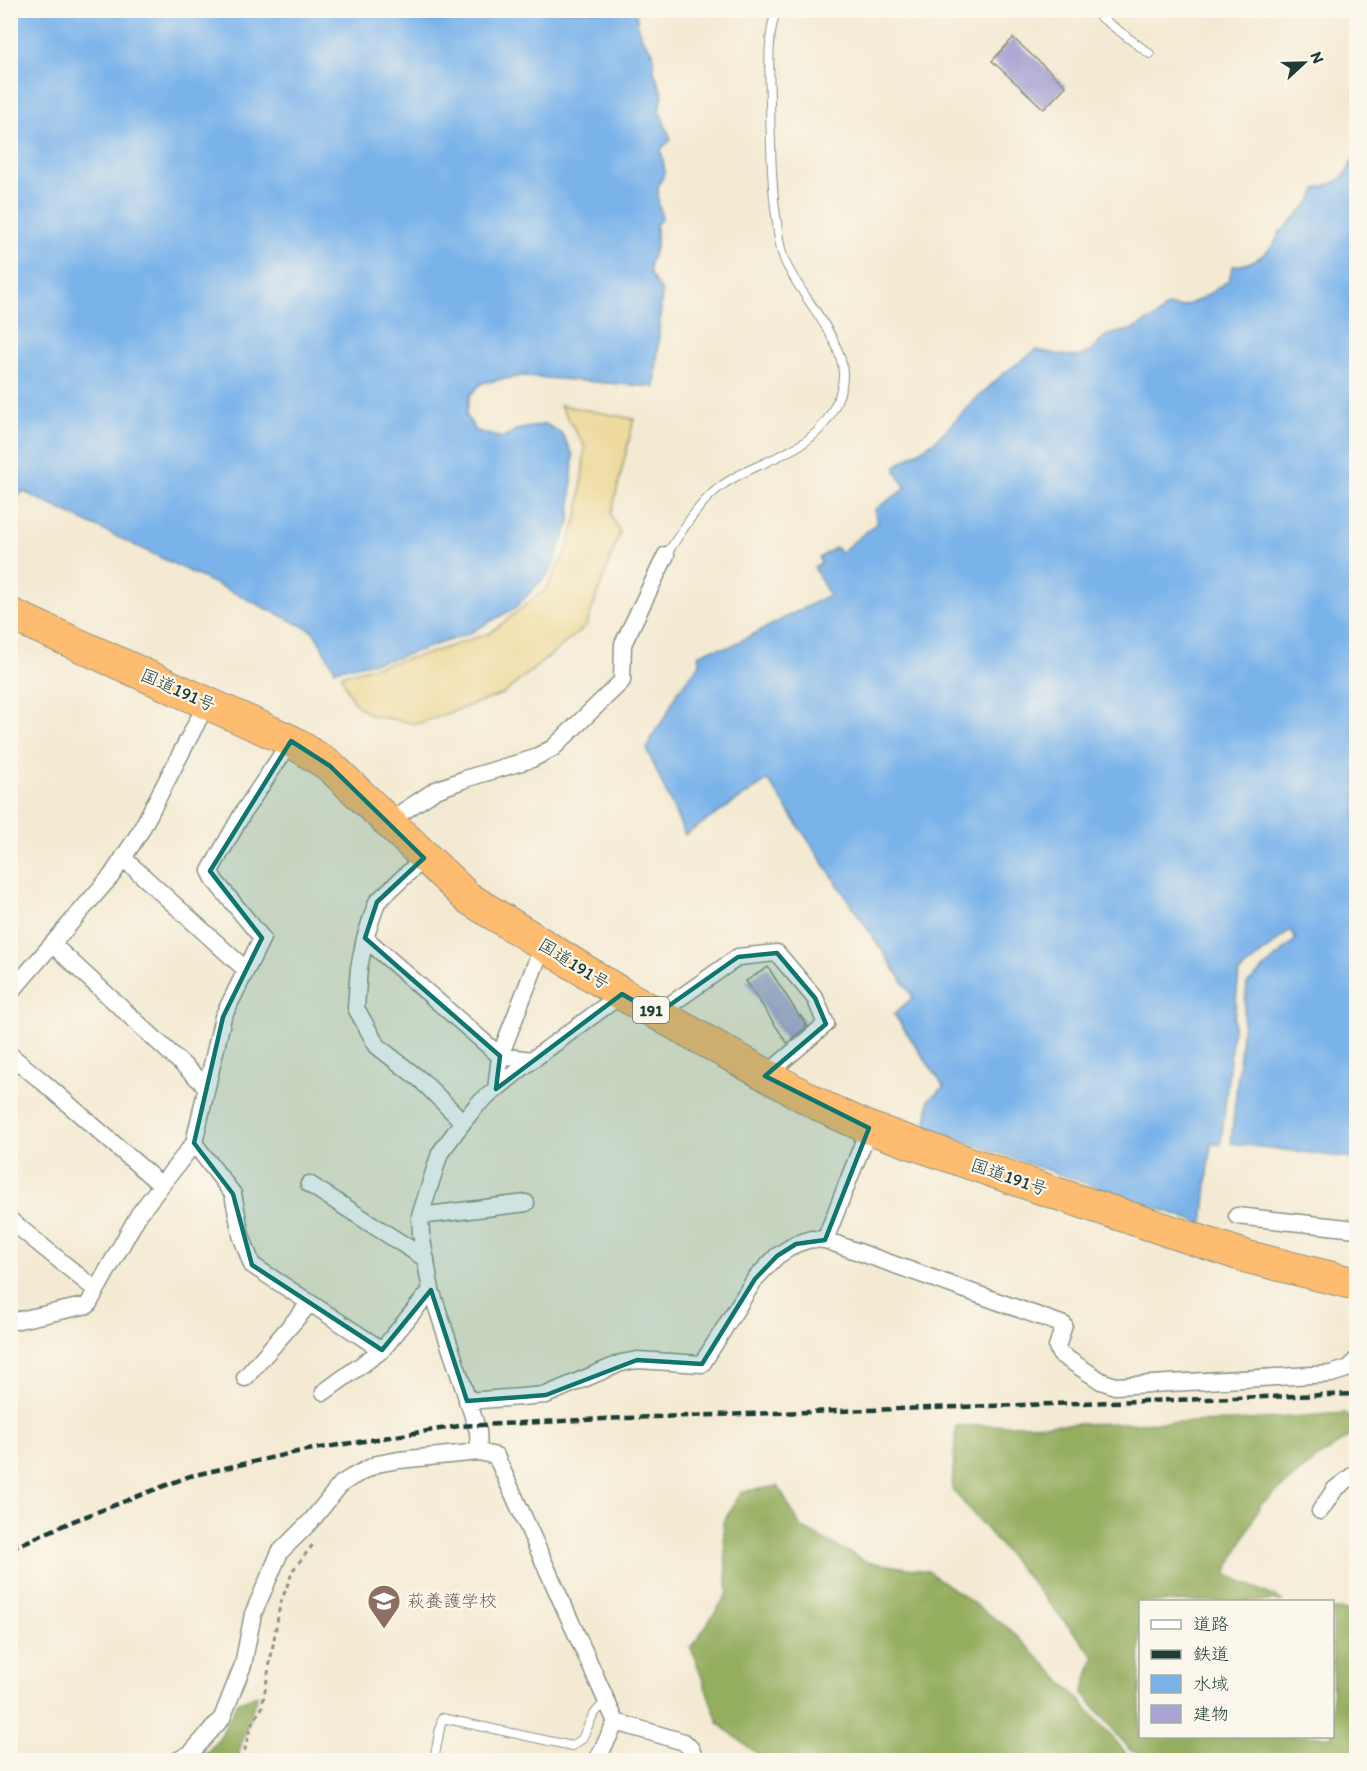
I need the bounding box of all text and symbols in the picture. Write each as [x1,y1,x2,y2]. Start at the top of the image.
north arrow [1274,33,1334,93]
text: N [1307,49,1328,66]
street label: 国道191号 [137,664,219,716]
street label: 国道191号 [534,933,614,995]
road number: 191 [633,997,669,1023]
street label: 国道191号 [968,1154,1050,1200]
school or university icon: 萩養護学校 [366,1583,402,1630]
place label: 萩養護学校 [407,1590,497,1612]
legend [1139,1600,1334,1738]
text: 道路 [1193,1613,1229,1635]
text: 鉄道 [1193,1643,1229,1665]
text: 水域 [1193,1673,1229,1695]
text: 建物 [1193,1703,1229,1725]

